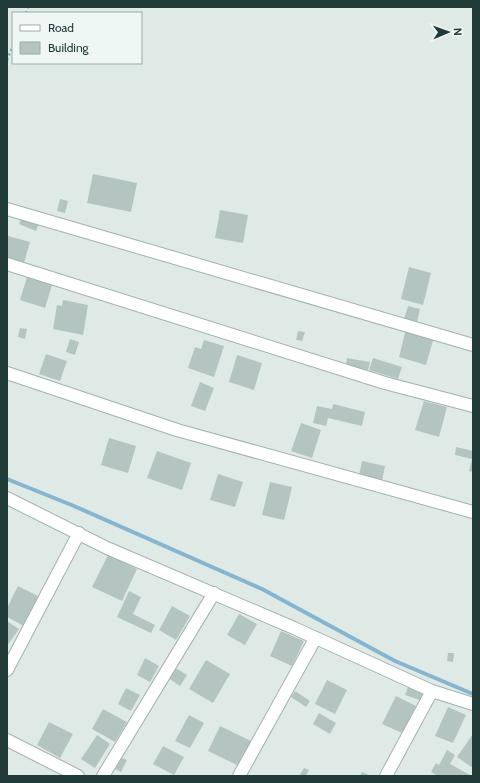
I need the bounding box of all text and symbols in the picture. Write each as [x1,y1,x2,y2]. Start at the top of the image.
legend [12,12,142,64]
north arrow [428,12,468,52]
text: Road [48,20,74,35]
text: N [451,28,465,36]
text: Building [48,40,90,55]

